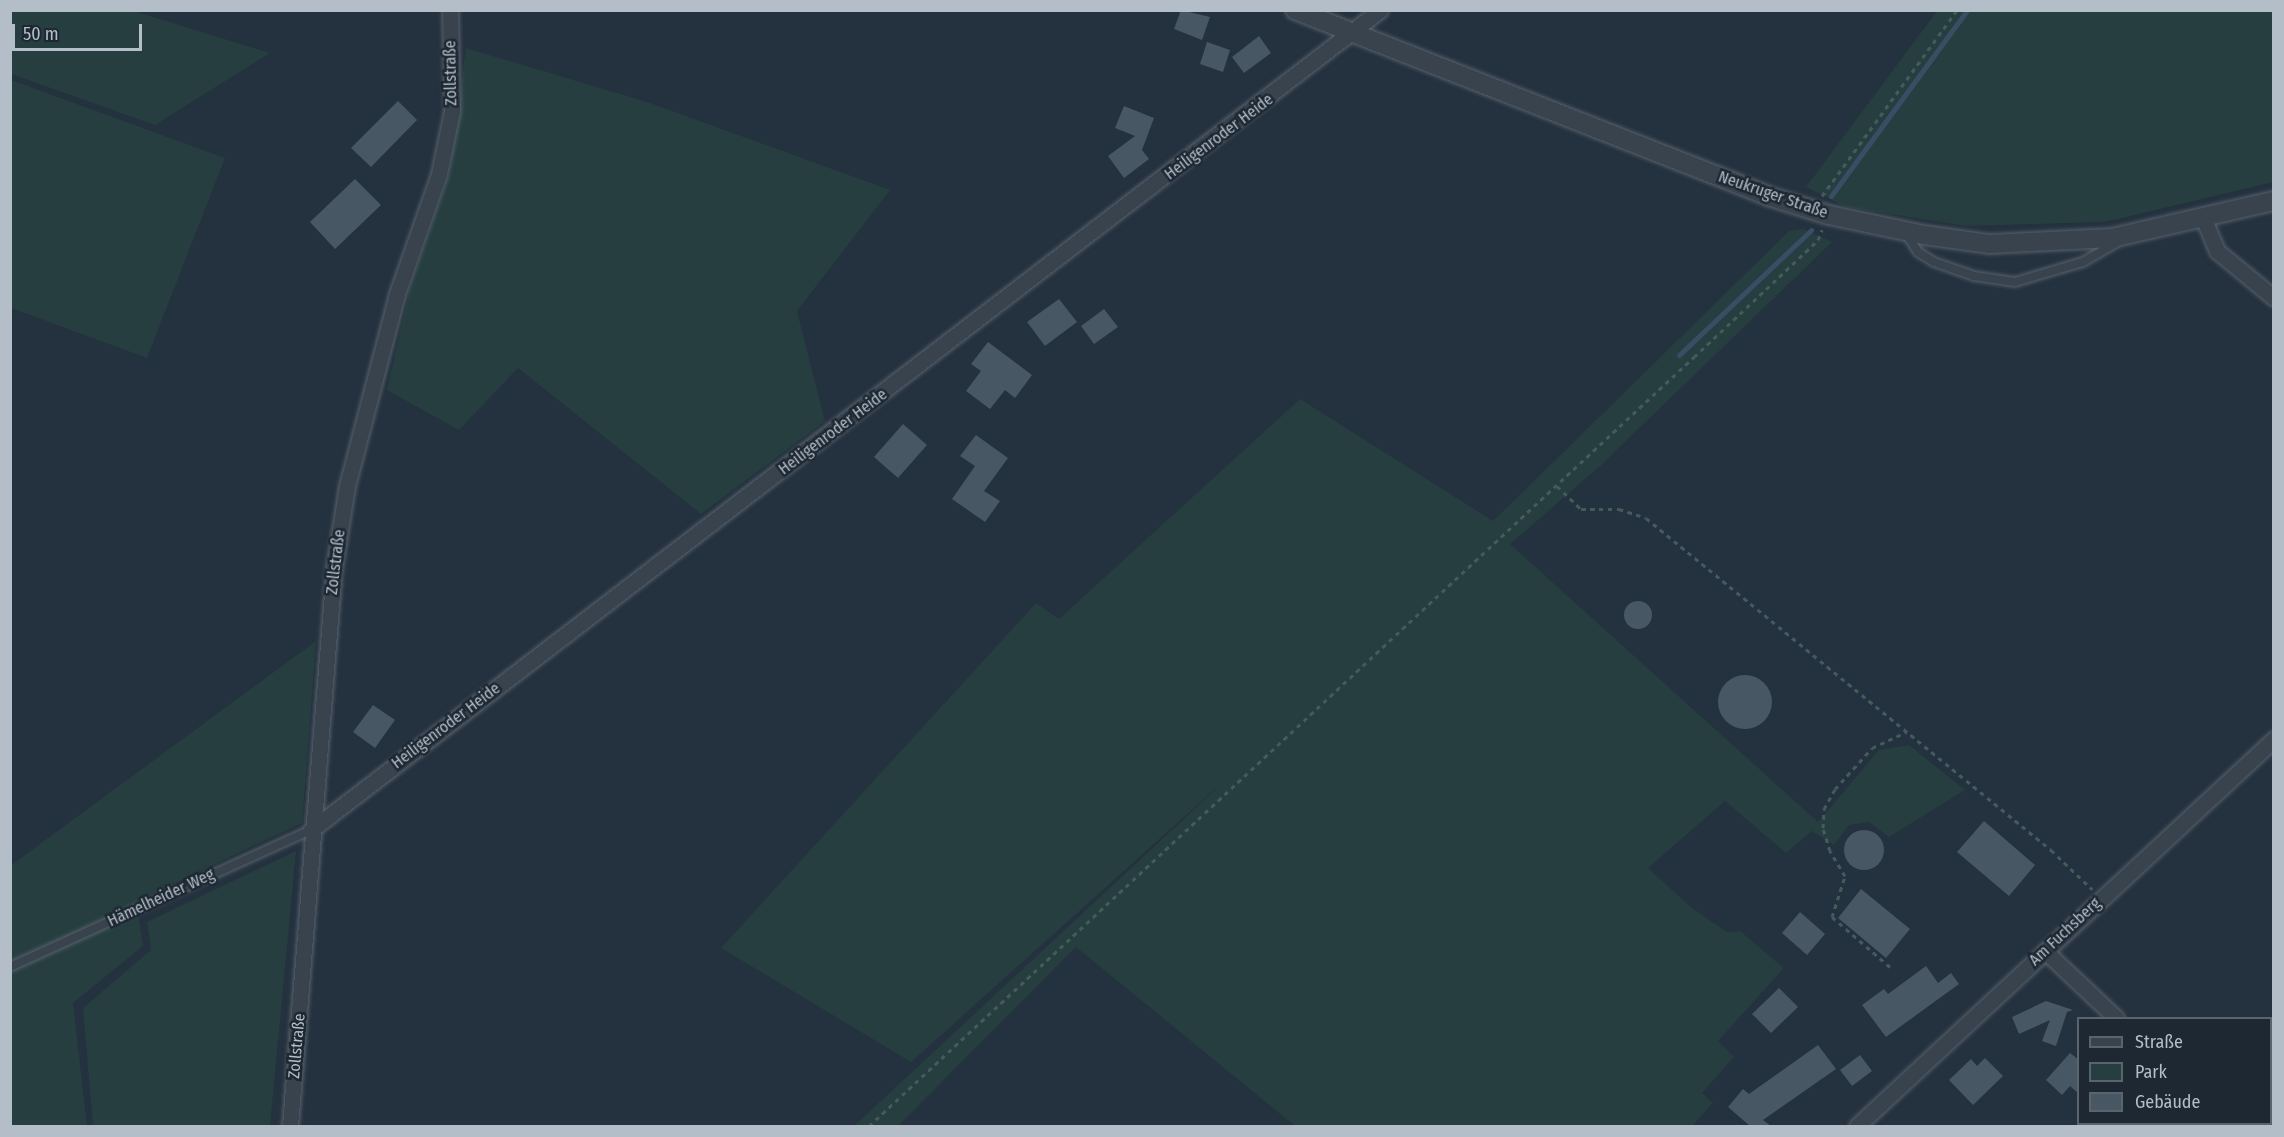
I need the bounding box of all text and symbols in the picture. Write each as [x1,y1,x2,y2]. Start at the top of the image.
scale bar [15,12,146,50]
text: 50 m [23,23,59,45]
street label: Zollstraße [441,40,461,106]
street label: Heiligenroder Heide [1161,90,1277,184]
street label: Neukruger Straße [1716,167,1830,223]
street label: Heiligenroder Heide [775,385,891,479]
street label: Zollstraße [322,528,350,596]
street label: Heiligenroder Heide [388,679,504,773]
street label: Hämelheider Weg [105,865,217,931]
street label: Am Fuchsberg [2025,894,2105,970]
street label: Zollstraße [285,1013,309,1079]
legend [2077,1017,2272,1125]
text: Straße [2135,1031,2183,1053]
text: Park [2135,1061,2167,1083]
text: Gebäude [2135,1091,2200,1113]

